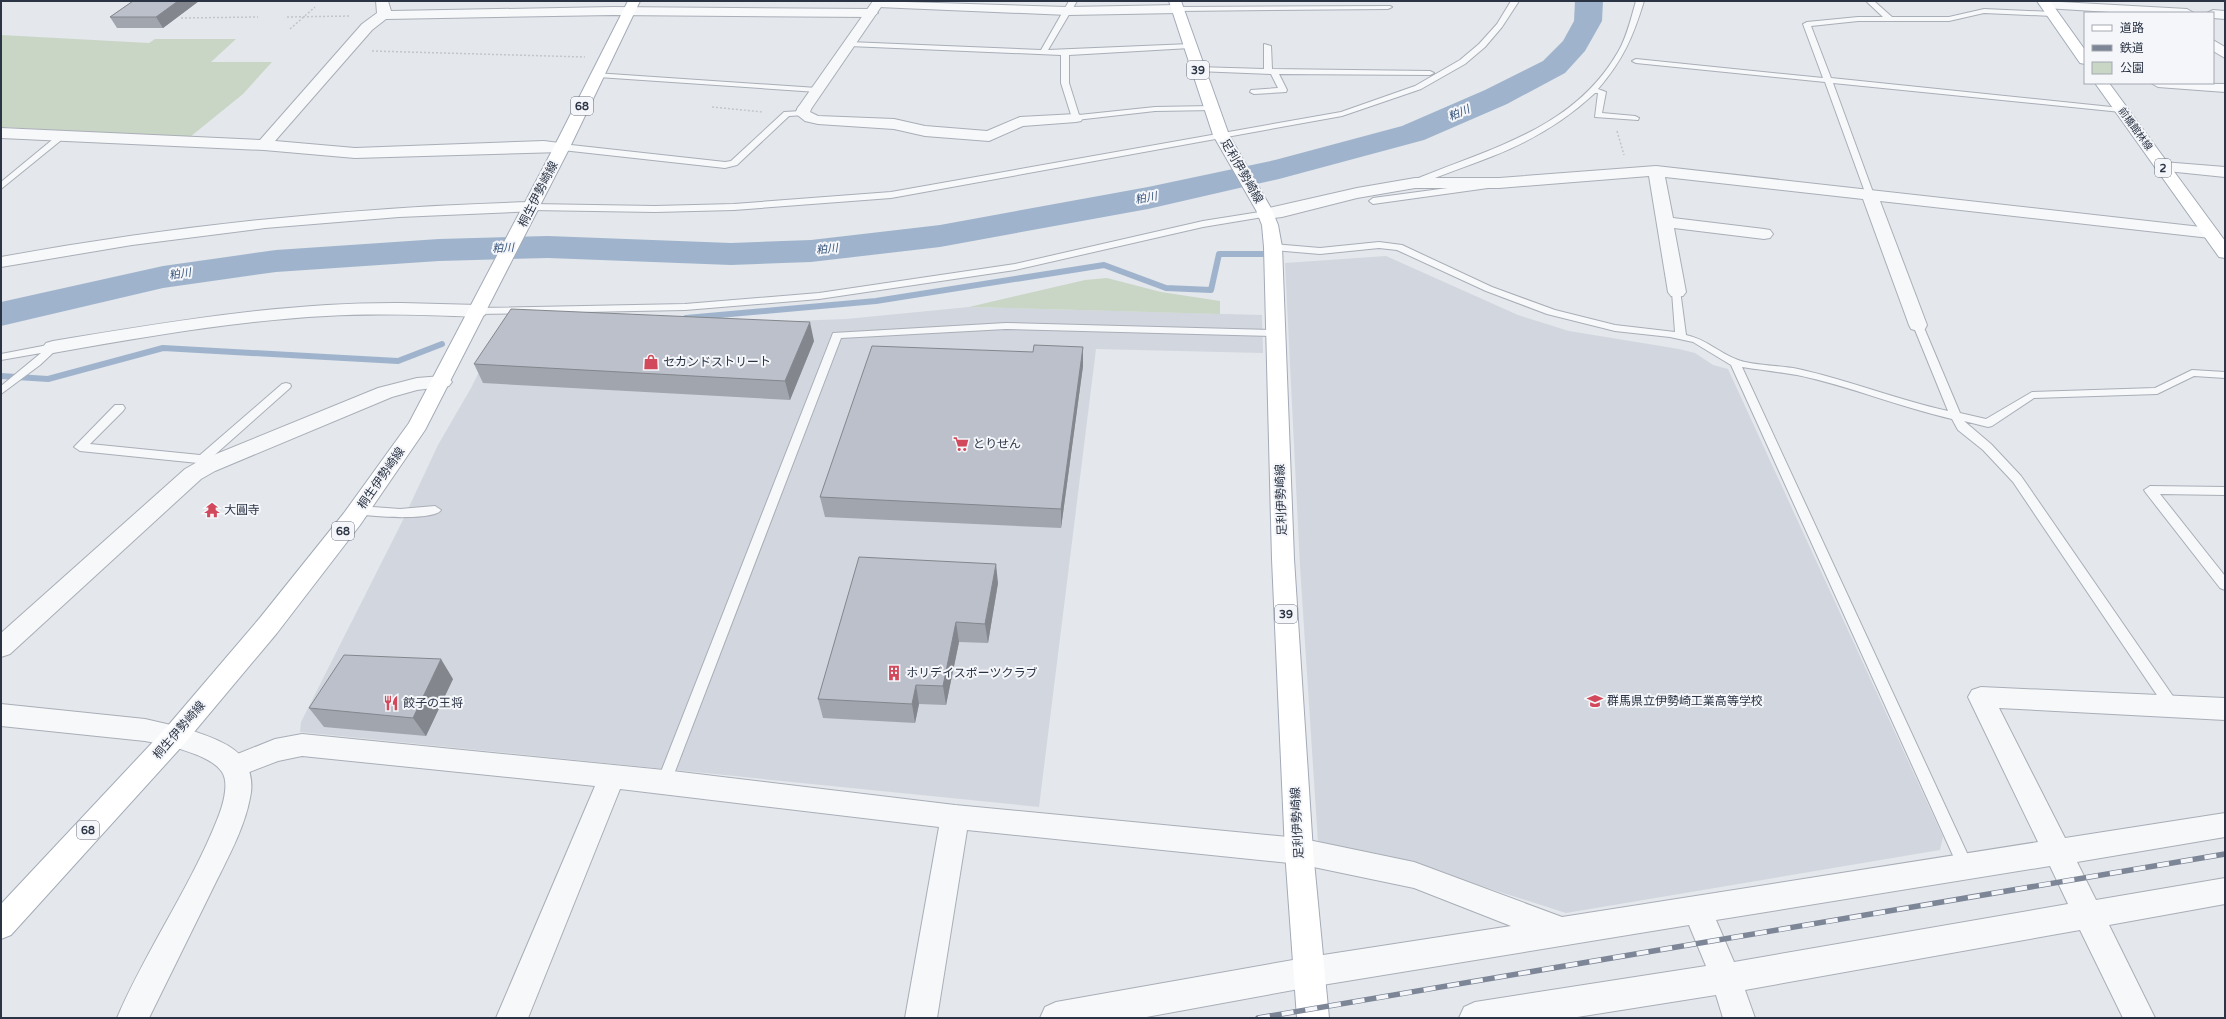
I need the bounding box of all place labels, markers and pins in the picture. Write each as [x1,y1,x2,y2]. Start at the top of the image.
shop icon: セカンドストリート [642,353,660,371]
place label: セカンドストリート [663,355,771,369]
supermarket icon: とりせん [952,435,970,453]
place label: とりせん [973,437,1021,451]
temple icon: 大圓寺 [203,501,221,519]
place label: 大圓寺 [224,503,260,517]
building icon: ホリデイスポーツクラブ [885,664,903,682]
place label: ホリデイスポーツクラブ [906,666,1037,680]
school or university icon: 群馬県立伊勢崎工業高等学校 [1586,692,1604,710]
restaurant icon: 餃子の王将 [382,694,400,712]
place label: 群馬県立伊勢崎工業高等学校 [1607,694,1763,708]
place label: 餃子の王将 [403,696,463,710]

